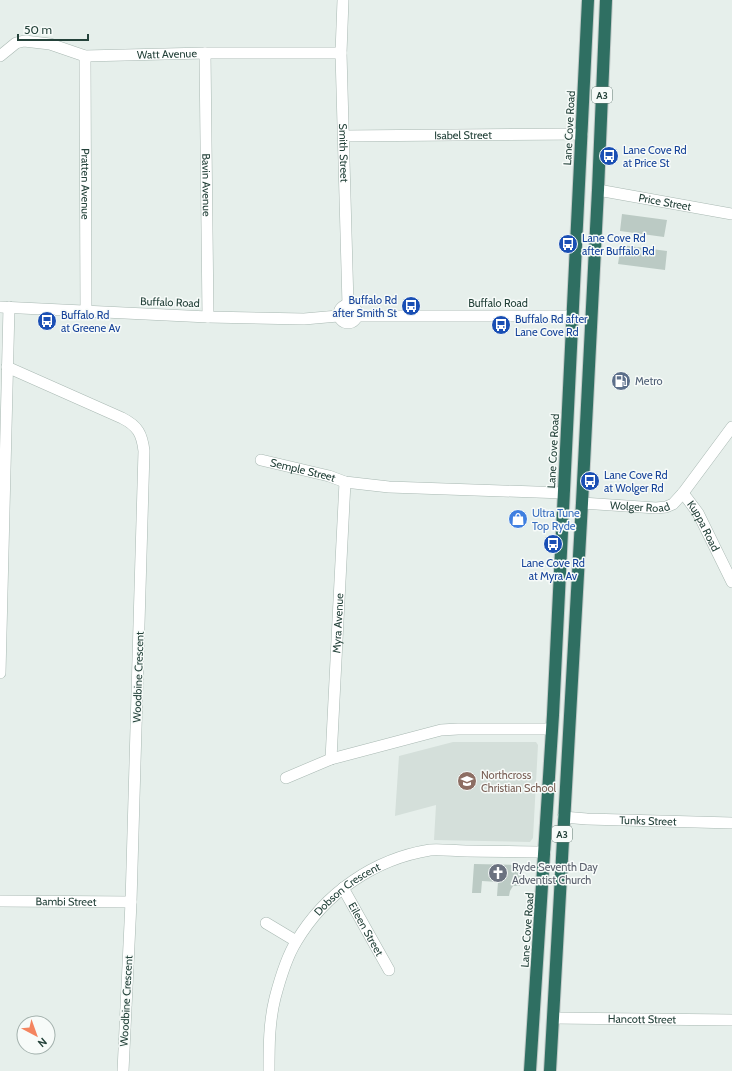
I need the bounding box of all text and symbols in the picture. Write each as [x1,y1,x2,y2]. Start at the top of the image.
scale bar [18,16,88,42]
text: 50 m [24,22,52,37]
street label: Watt Avenue [137,46,197,62]
road number: A3 [592,87,612,103]
street label: Lane Cove Road [560,90,578,166]
street label: Smith Street [336,123,352,183]
street label: Isabel Street [434,128,492,142]
place label: Lane Cove Rd at Price St [623,143,687,170]
bus stop icon: Lane Cove Rd at Price St [598,145,620,167]
street label: Pratten Avenue [78,148,93,220]
street label: Bavin Avenue [199,153,214,217]
street label: Price Street [637,190,693,214]
place label: Lane Cove Rd after Buffalo Rd [582,231,655,258]
bus stop icon: Lane Cove Rd after Buffalo Rd [557,233,579,255]
place label: Buffalo Rd after Smith St [332,293,397,320]
street label: Buffalo Road [140,294,200,310]
bus stop icon: Buffalo Rd after Smith St [400,295,422,317]
street label: Buffalo Road [468,296,528,310]
place label: Buffalo Rd at Greene Av [61,308,121,335]
bus stop icon: Buffalo Rd at Greene Av [36,310,58,332]
place label: Buffalo Rd after Lane Cove Rd [515,312,588,339]
bus stop icon: Buffalo Rd after Lane Cove Rd [490,314,512,336]
fuel station icon: Metro [610,370,632,392]
place label: Metro [635,374,663,388]
street label: Lane Cove Road [544,413,562,489]
street label: Semple Street [269,455,338,485]
place label: Lane Cove Rd at Wolger Rd [604,468,668,495]
bus stop icon: Lane Cove Rd at Wolger Rd [579,470,601,492]
street label: Wolger Road [610,498,672,515]
street label: Kuppa Road [684,498,723,554]
place label: Ultra Tune Top Ryde [532,506,580,533]
shop icon: Ultra Tune Top Ryde [507,508,529,530]
bus stop icon: Lane Cove Rd at Myra Av [542,533,564,555]
place label: Lane Cove Rd at Myra Av [521,556,585,583]
street label: Myra Avenue [329,592,346,654]
street label: Woodbine Crescent [129,631,147,723]
place label: Northcross Christian School [481,768,557,795]
school or university icon: Northcross Christian School [456,770,478,792]
street label: Tunks Street [619,813,677,828]
road number: A3 [552,826,572,842]
street label: Dobson Crescent [311,859,383,919]
place label: Ryde Seventh Day Adventist Church [512,860,598,887]
church icon: Ryde Seventh Day Adventist Church [487,862,509,884]
street label: Lane Cove Road [517,892,537,968]
street label: Bambi Street [36,894,97,909]
street label: Eileen Street [345,900,387,959]
street label: Woodbine Crescent [117,955,135,1047]
street label: Hancott Street [608,1012,676,1026]
north arrow [16,1015,56,1055]
text: N [35,1035,50,1050]

